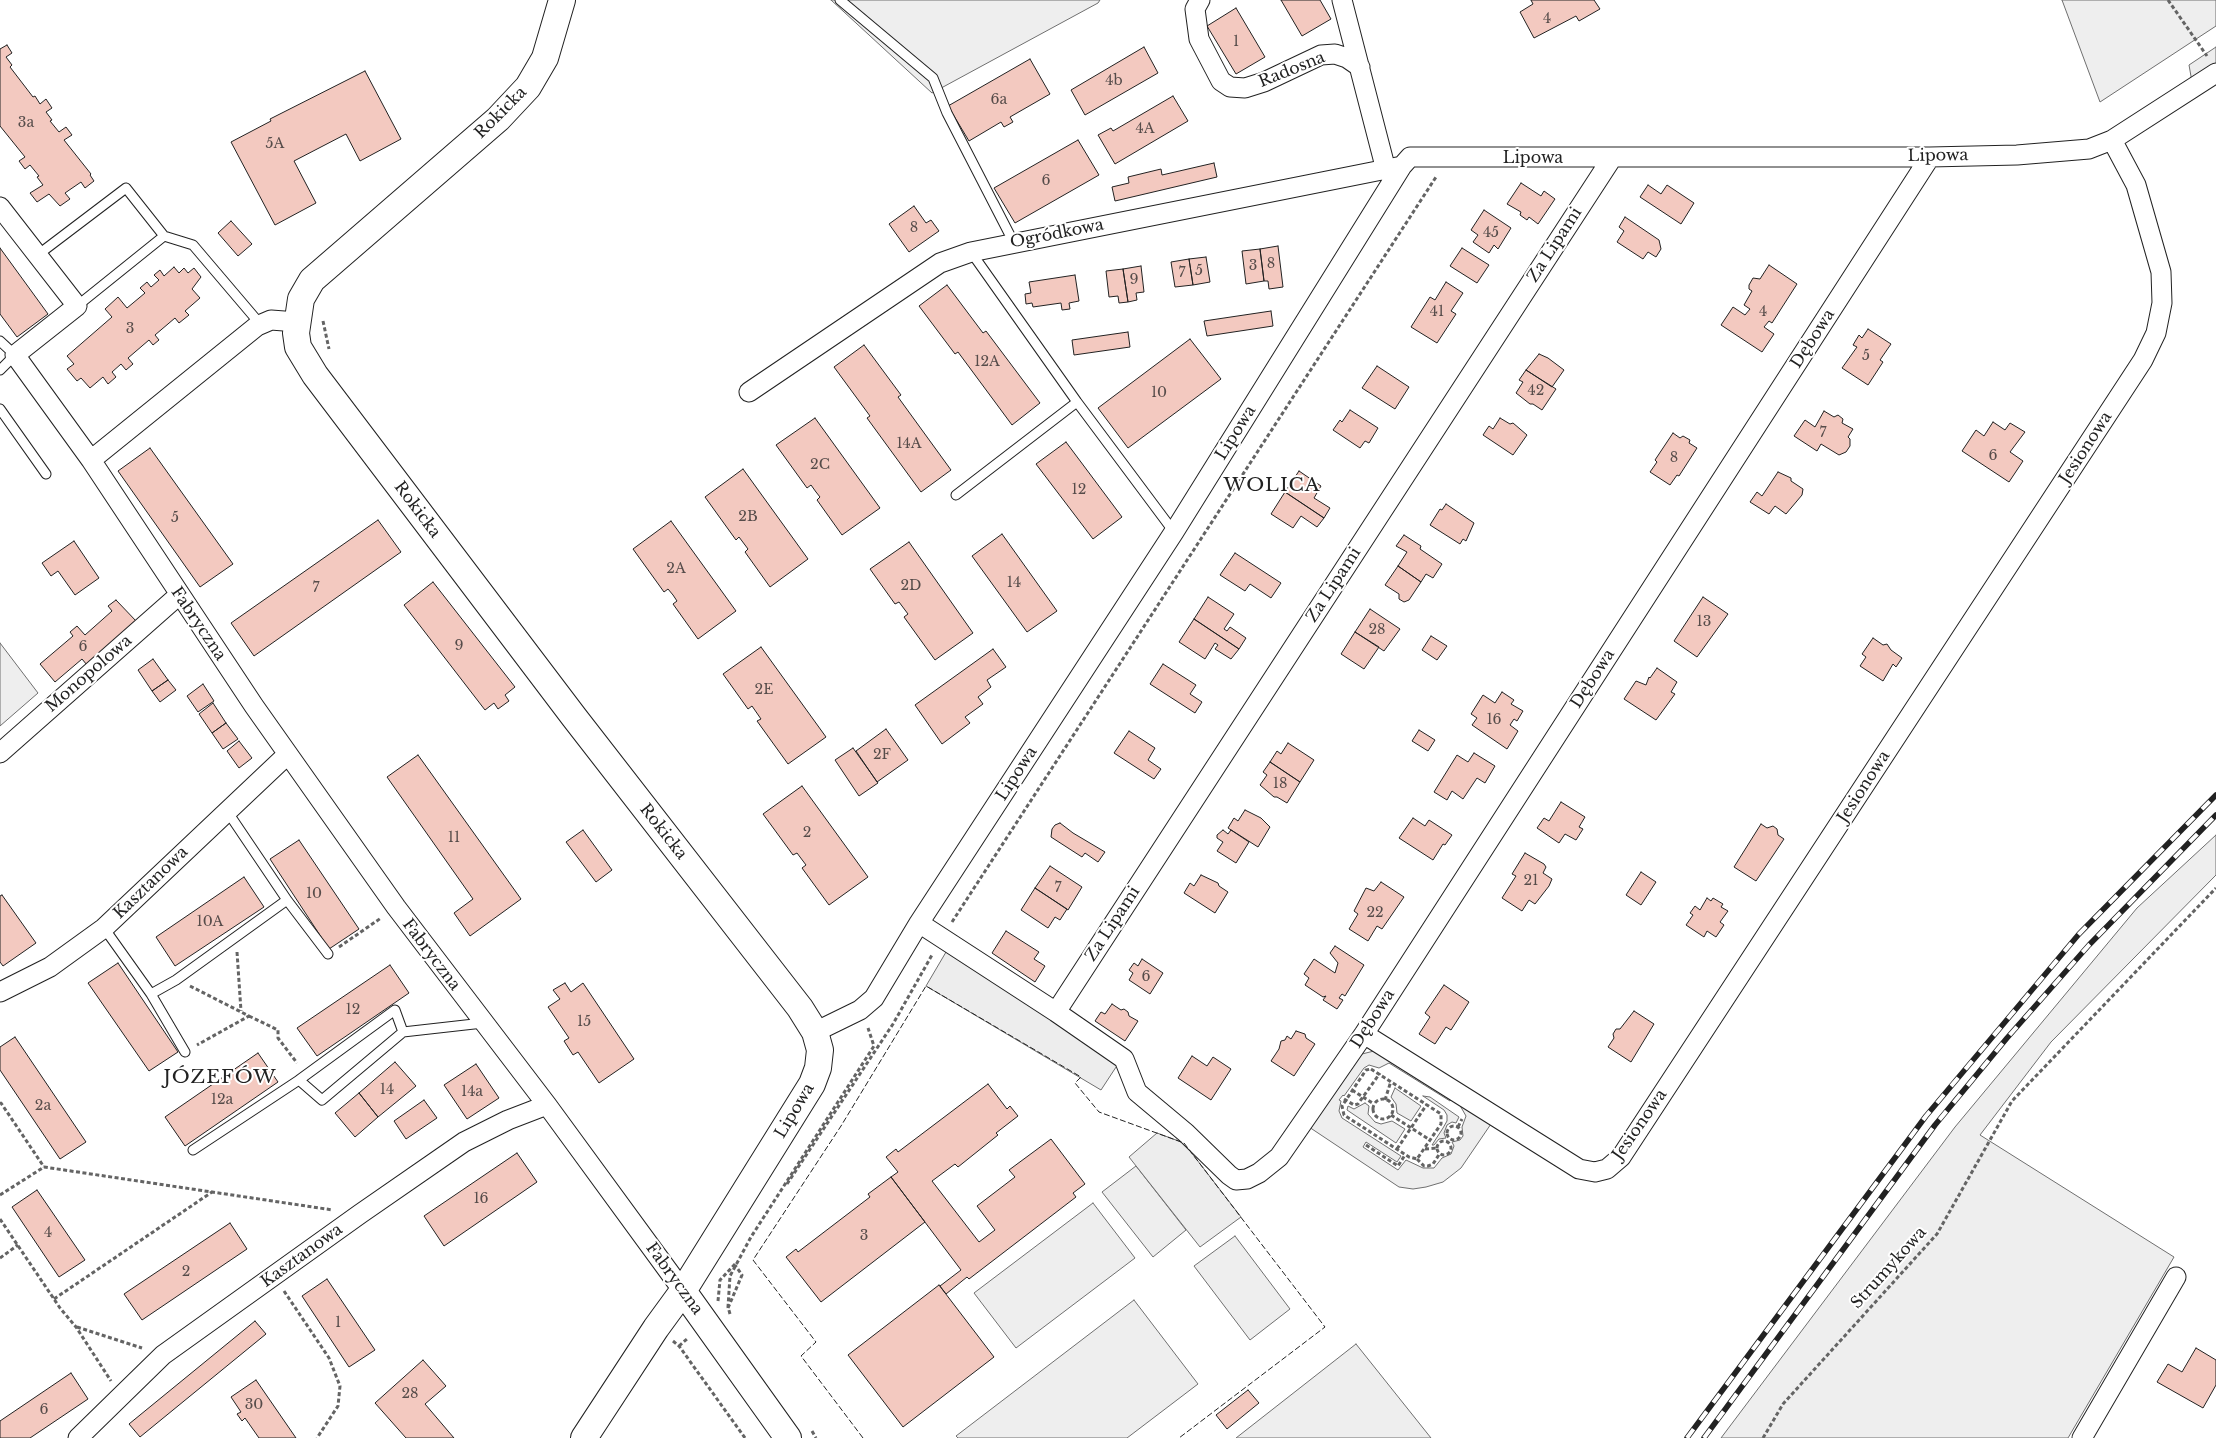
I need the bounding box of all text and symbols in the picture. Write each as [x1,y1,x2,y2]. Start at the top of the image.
house number: 4 [1543,11,1551,27]
house number: 1 [1233,34,1239,50]
street label: Radosna [1256,48,1328,92]
house number: 4b [1105,73,1123,89]
street label: Rokicka [471,83,531,143]
house number: 6a [991,92,1007,108]
house number: 3a [18,115,34,131]
house number: 4A [1136,121,1154,137]
house number: 5A [266,136,284,152]
street label: Lipowa [1908,146,1968,166]
street label: Lipowa [1503,148,1563,168]
house number: 6 [1041,173,1051,189]
street label: Za Lipami [1524,204,1586,286]
street label: Ogródkowa [1008,216,1106,252]
house number: 8 [910,220,918,236]
house number: 45 [1483,225,1499,241]
house number: 8 [1267,256,1275,272]
house number: 3 [1249,258,1257,274]
house number: 5 [1195,263,1203,279]
house number: 7 [1178,265,1186,281]
house number: 9 [1129,272,1139,288]
house number: 41 [1430,304,1444,320]
house number: 4 [1759,304,1767,320]
street label: Dębowa [1787,306,1839,372]
house number: 3 [126,321,134,337]
house number: 5 [1862,348,1870,364]
house number: 12A [974,354,1000,370]
house number: 42 [1528,383,1544,399]
house number: 10 [1151,385,1167,401]
street label: Lipowa [1212,402,1260,464]
street label: Jesionowa [2056,408,2116,488]
house number: 7 [1819,425,1827,441]
house number: 14A [896,436,922,452]
house number: 6 [1988,448,1998,464]
house number: 8 [1670,450,1678,466]
house number: 2C [810,457,830,473]
district label: WOLICA [1223,475,1321,497]
street label: Rokicka [390,478,444,542]
house number: 12 [1072,482,1086,498]
house number: 2B [738,509,758,525]
house number: 5 [171,510,179,526]
street label: Za Lipami [1303,544,1365,626]
house number: 2A [666,561,686,577]
house number: 14 [1007,575,1021,591]
house number: 2D [901,578,921,594]
house number: 7 [312,580,320,596]
street label: Fabryczna [166,584,230,664]
house number: 13 [1697,614,1711,630]
house number: 28 [1368,622,1386,638]
street label: Monopolowa [42,631,136,717]
house number: 9 [454,638,464,654]
house number: 6 [78,639,88,655]
street label: Dębowa [1567,646,1619,712]
house number: 2E [755,682,773,698]
house number: 16 [1486,712,1502,728]
street label: Lipowa [992,743,1042,805]
house number: 2F [873,747,891,763]
street label: Jesionowa [1834,747,1894,827]
house number: 18 [1273,776,1287,792]
street label: Rokicka [635,800,691,864]
house number: 2 [803,825,811,841]
house number: 11 [448,830,460,846]
street label: Kasztanowa [110,843,192,923]
house number: 21 [1524,873,1538,889]
house number: 7 [1054,880,1062,896]
street label: Za Lipami [1082,883,1144,965]
house number: 10 [306,886,322,902]
house number: 22 [1366,905,1384,921]
house number: 10A [197,914,223,930]
street label: Fabryczna [398,916,464,994]
house number: 6 [1141,969,1151,985]
street label: Dębowa [1347,986,1399,1052]
house number: 12 [346,1002,360,1018]
house number: 15 [577,1014,591,1030]
district label: JÓZEFÓW [163,1067,277,1089]
street label: Lipowa [771,1080,819,1142]
house number: 14 [380,1082,394,1098]
house number: 14a [461,1084,483,1100]
street label: Jesionowa [1609,1086,1671,1164]
house number: 12a [211,1092,233,1108]
house number: 2a [35,1098,51,1114]
house number: 16 [473,1191,489,1207]
street label: Kasztanowa [258,1220,346,1292]
street label: Strumykowa [1847,1223,1931,1313]
house number: 4 [44,1225,52,1241]
house number: 3 [860,1228,868,1244]
street label: Fabryczna [641,1239,707,1319]
house number: 2 [182,1264,190,1280]
house number: 1 [335,1315,341,1331]
house number: 28 [401,1386,419,1402]
house number: 30 [245,1397,263,1413]
house number: 6 [39,1402,49,1418]

